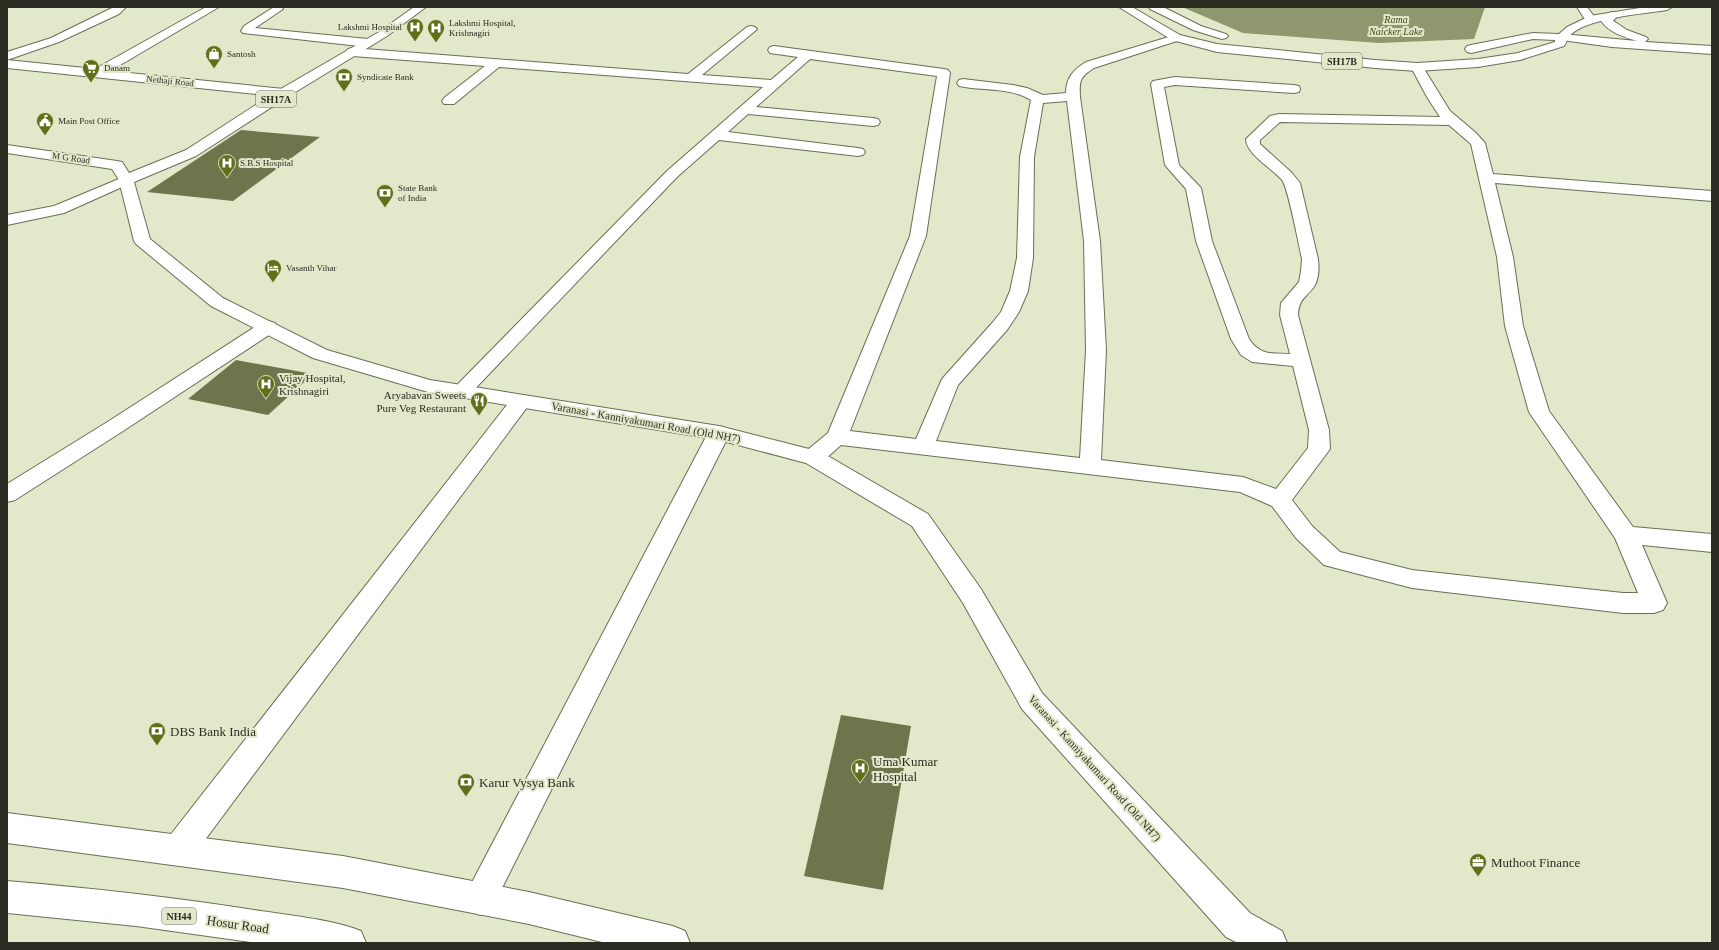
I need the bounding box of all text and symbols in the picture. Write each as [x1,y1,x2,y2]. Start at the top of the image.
water label: Rama Naicker Lake [1368,14,1423,37]
hospital icon: Lakshmi Hospital [405,17,425,42]
hospital icon: Lakshmi Hospital, Krishnagiri [426,18,446,43]
place label: Lakshmi Hospital, Krishnagiri [449,18,516,38]
place label: Lakshmi Hospital [338,22,402,32]
shop icon: Santosh [204,44,224,69]
place label: Santosh [227,49,256,59]
road number: SH17B [1322,53,1362,69]
supermarket icon: Danam [81,58,101,83]
place label: Danam [104,63,130,73]
bank icon: Syndicate Bank [334,67,354,92]
place label: Syndicate Bank [357,72,414,82]
street label: Nethaji Road [146,74,195,89]
road number: SH17A [256,91,296,107]
public building icon: Main Post Office [35,111,55,136]
place label: Main Post Office [58,116,120,126]
street label: M G Road [51,150,91,166]
hospital icon: S.B.S Hospital [217,153,237,178]
place label: S.B.S Hospital [240,158,294,168]
bank icon: State Bank of India [375,183,395,208]
place label: State Bank of India [398,183,438,203]
hotel icon: Vasanth Vihar [263,258,283,283]
place label: Vasanth Vihar [286,263,337,273]
place label: Vijay Hospital, Krishnagiri [279,372,346,397]
hospital icon: Vijay Hospital, Krishnagiri [256,374,276,399]
place label: Aryabavan Sweets Pure Veg Restaurant [376,389,466,414]
restaurant icon: Aryabavan Sweets Pure Veg Restaurant [469,391,489,416]
street label: Varanasi - Kanniyakumari Road (Old NH7) [550,399,742,446]
street label: Varanasi - Kanniyakumari Road (Old NH7) [1026,693,1164,844]
bank icon: DBS Bank India [147,721,167,746]
place label: DBS Bank India [170,724,256,739]
place label: Uma Kumar Hospital [873,754,938,784]
hospital icon: Uma Kumar Hospital [850,758,870,783]
bank icon: Karur Vysya Bank [456,772,476,797]
place label: Karur Vysya Bank [479,775,575,790]
office icon: Muthoot Finance [1468,852,1488,877]
place label: Muthoot Finance [1491,855,1580,870]
road number: NH44 [162,908,196,924]
street label: Hosur Road [206,913,270,936]

